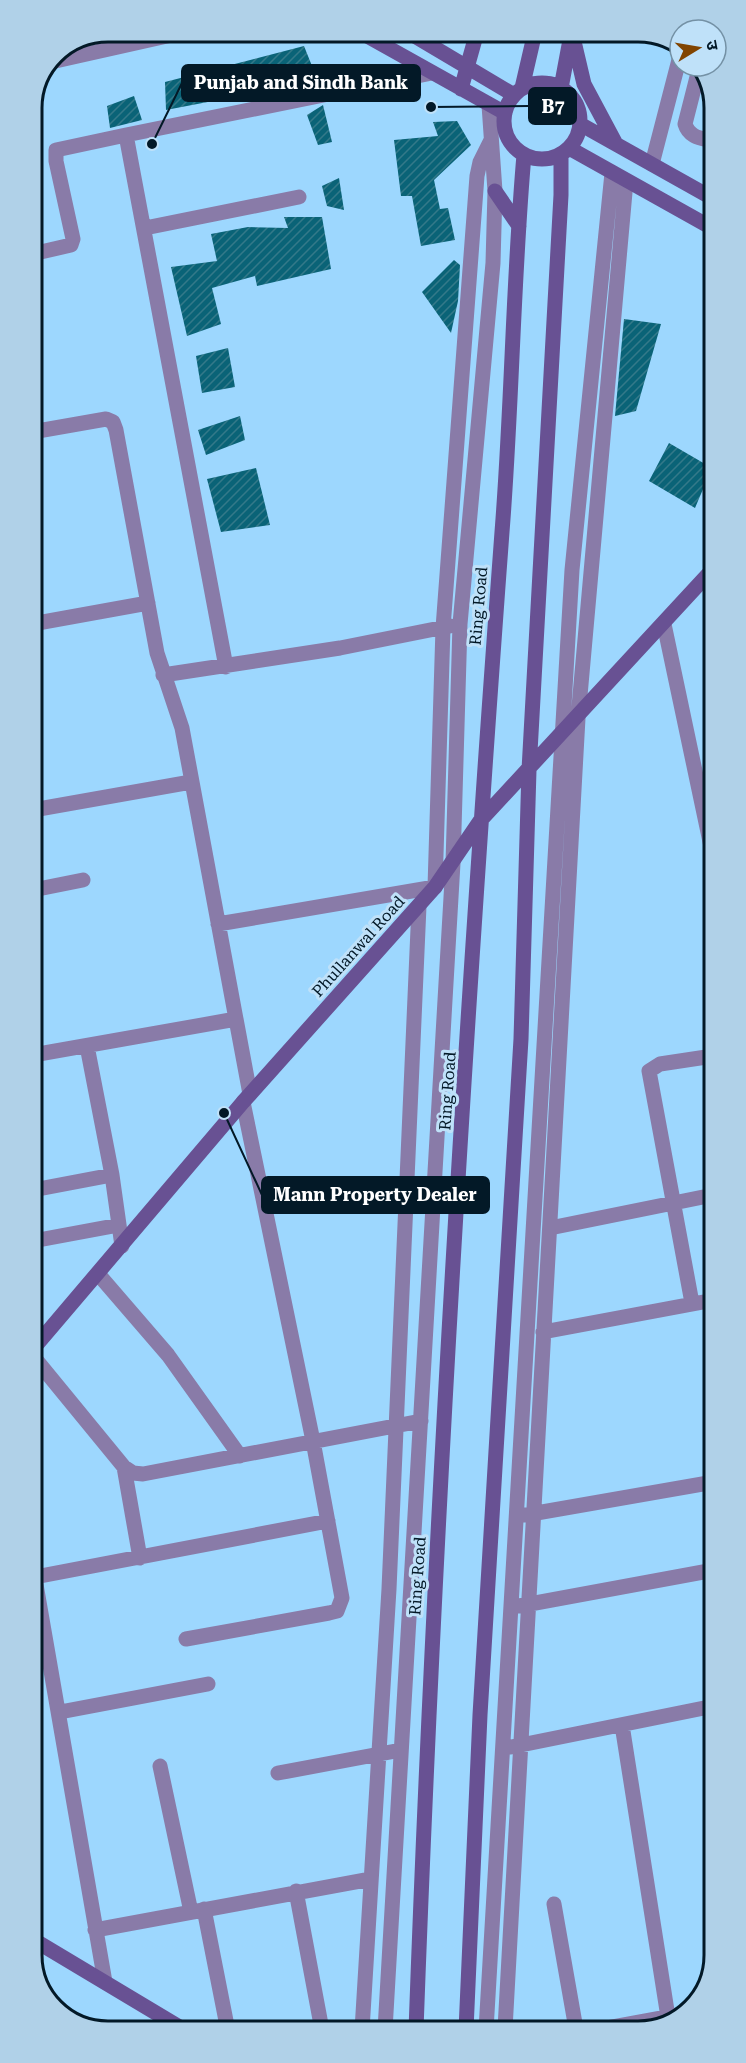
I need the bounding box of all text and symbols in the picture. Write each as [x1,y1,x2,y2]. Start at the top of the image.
north arrow [668,18,728,78]
text: उ [702,39,723,52]
callout: Punjab and Sindh Bank [182,65,420,101]
text: Punjab and Sindh Bank [194,72,409,93]
callout: B7 [529,88,576,124]
text: B7 [541,96,565,117]
street label: Ring Road [466,566,491,646]
street label: Phullanwal Road [308,892,409,1001]
street label: Ring Road [435,1051,460,1131]
callout: Mann Property Dealer [262,1177,489,1213]
text: Mann Property Dealer [273,1184,477,1205]
street label: Ring Road [405,1536,430,1616]

